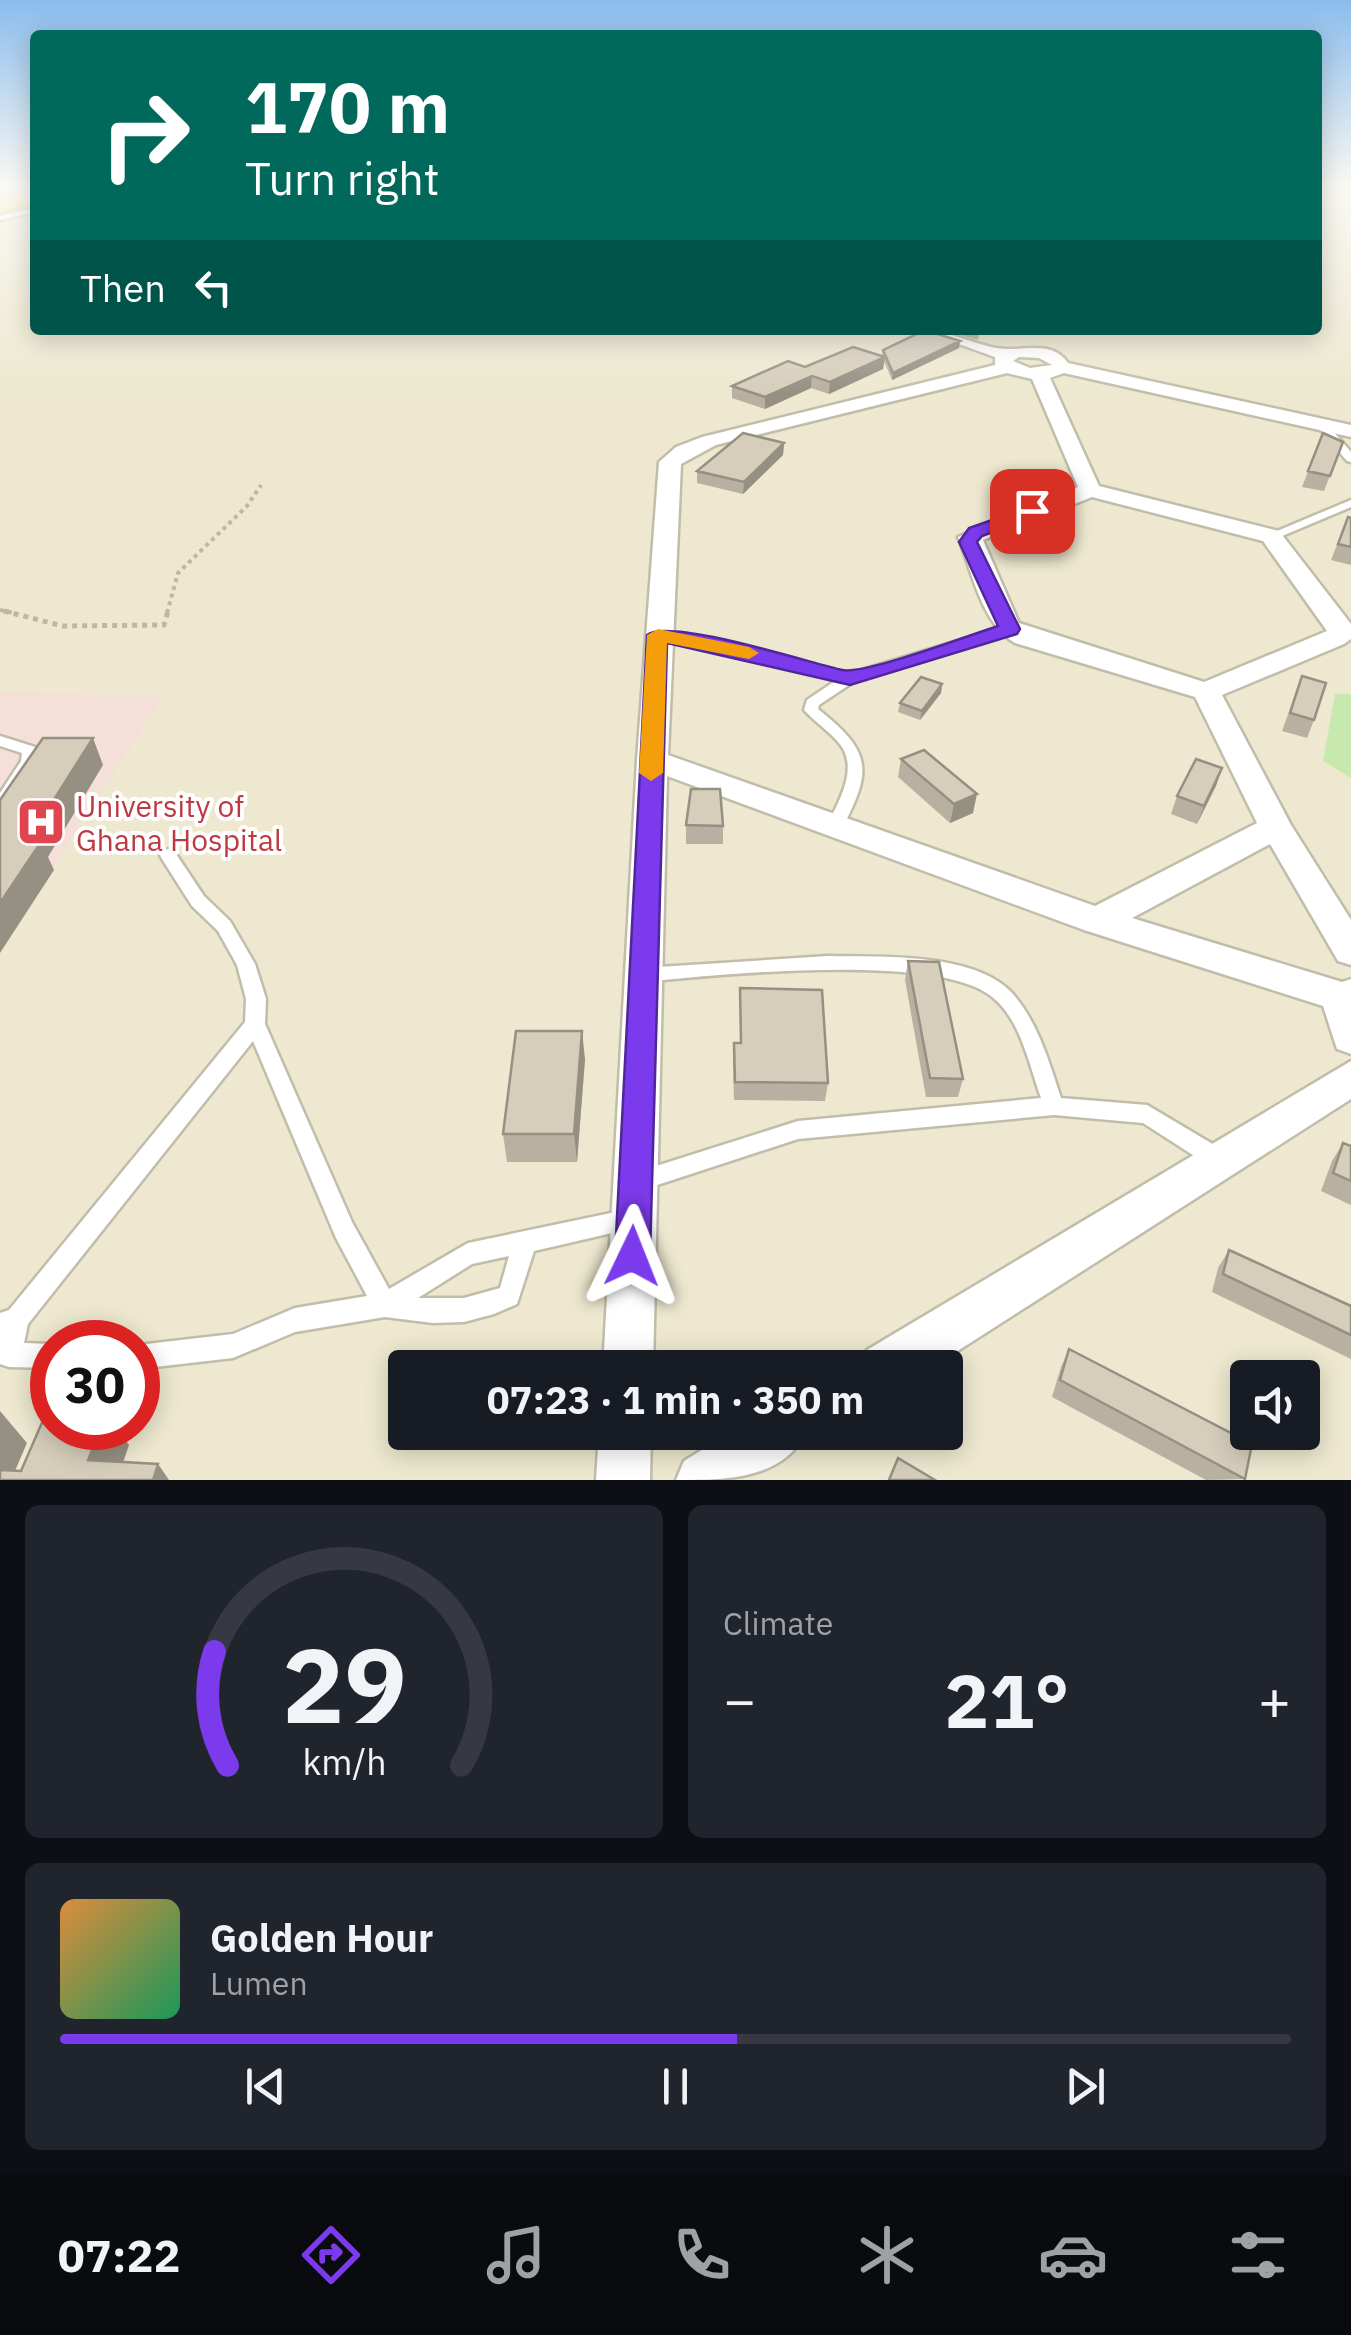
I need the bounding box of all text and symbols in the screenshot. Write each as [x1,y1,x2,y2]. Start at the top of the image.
text: 170 m [245,61,450,152]
icon: right [80,70,210,200]
text: Turn right [245,149,440,207]
icon: left [186,260,241,315]
text: Then [80,263,166,312]
pin [990,469,1075,554]
icon: arrive [1005,484,1060,539]
place label: University of Ghana Hospital [76,786,282,859]
hospital icon: University of Ghana Hospital [15,796,67,848]
position arrow [580,1204,684,1308]
speed limit sign: 30 [30,1320,160,1450]
map controls [1230,1360,1320,1450]
button: sound [1230,1360,1320,1450]
text: 07:23 · 1 min · 350 m [487,1375,864,1424]
text: Climate [723,1602,833,1644]
text: 29 [282,1616,406,1752]
text: 21° [944,1651,1070,1749]
text: − [723,1664,756,1735]
text: + [1258,1664,1291,1735]
text: km/h [302,1738,386,1785]
text: Golden Hour [210,1913,433,1962]
text: Lumen [210,1962,308,2004]
icon: previous [238,2059,293,2114]
icon: pause [648,2059,703,2114]
icon: next [1058,2059,1113,2114]
icon: directions [296,2220,366,2290]
icon: music [481,2220,551,2290]
icon: phone [667,2220,737,2290]
icon: climate [852,2220,922,2290]
icon: car [1038,2220,1108,2290]
icon: filters [1223,2220,1293,2290]
text: 07:22 [58,2226,181,2284]

